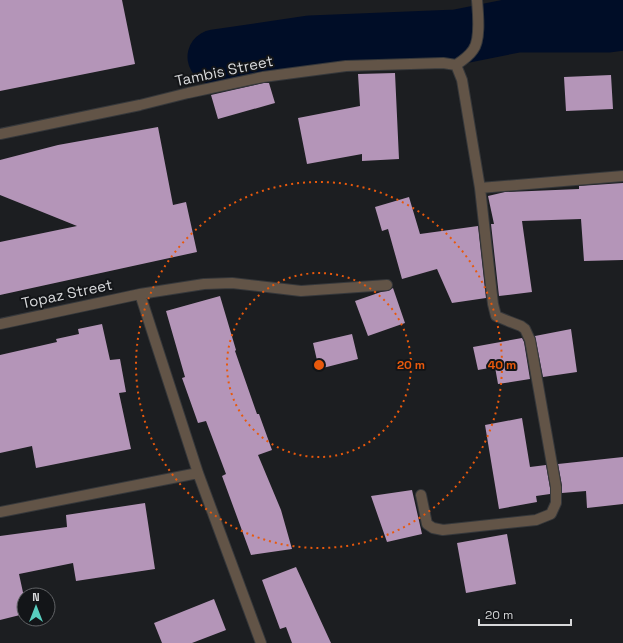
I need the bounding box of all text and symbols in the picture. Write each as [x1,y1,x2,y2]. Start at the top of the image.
street label: Tambis Street [173,51,275,90]
street label: Topaz Street [20,275,114,312]
text: 20 m [397,357,425,373]
text: 40 m [488,357,516,373]
centre of rings [312,358,326,372]
north arrow [16,587,56,627]
text: N [32,590,40,604]
scale bar [479,601,571,627]
text: 20 m [485,607,513,623]

